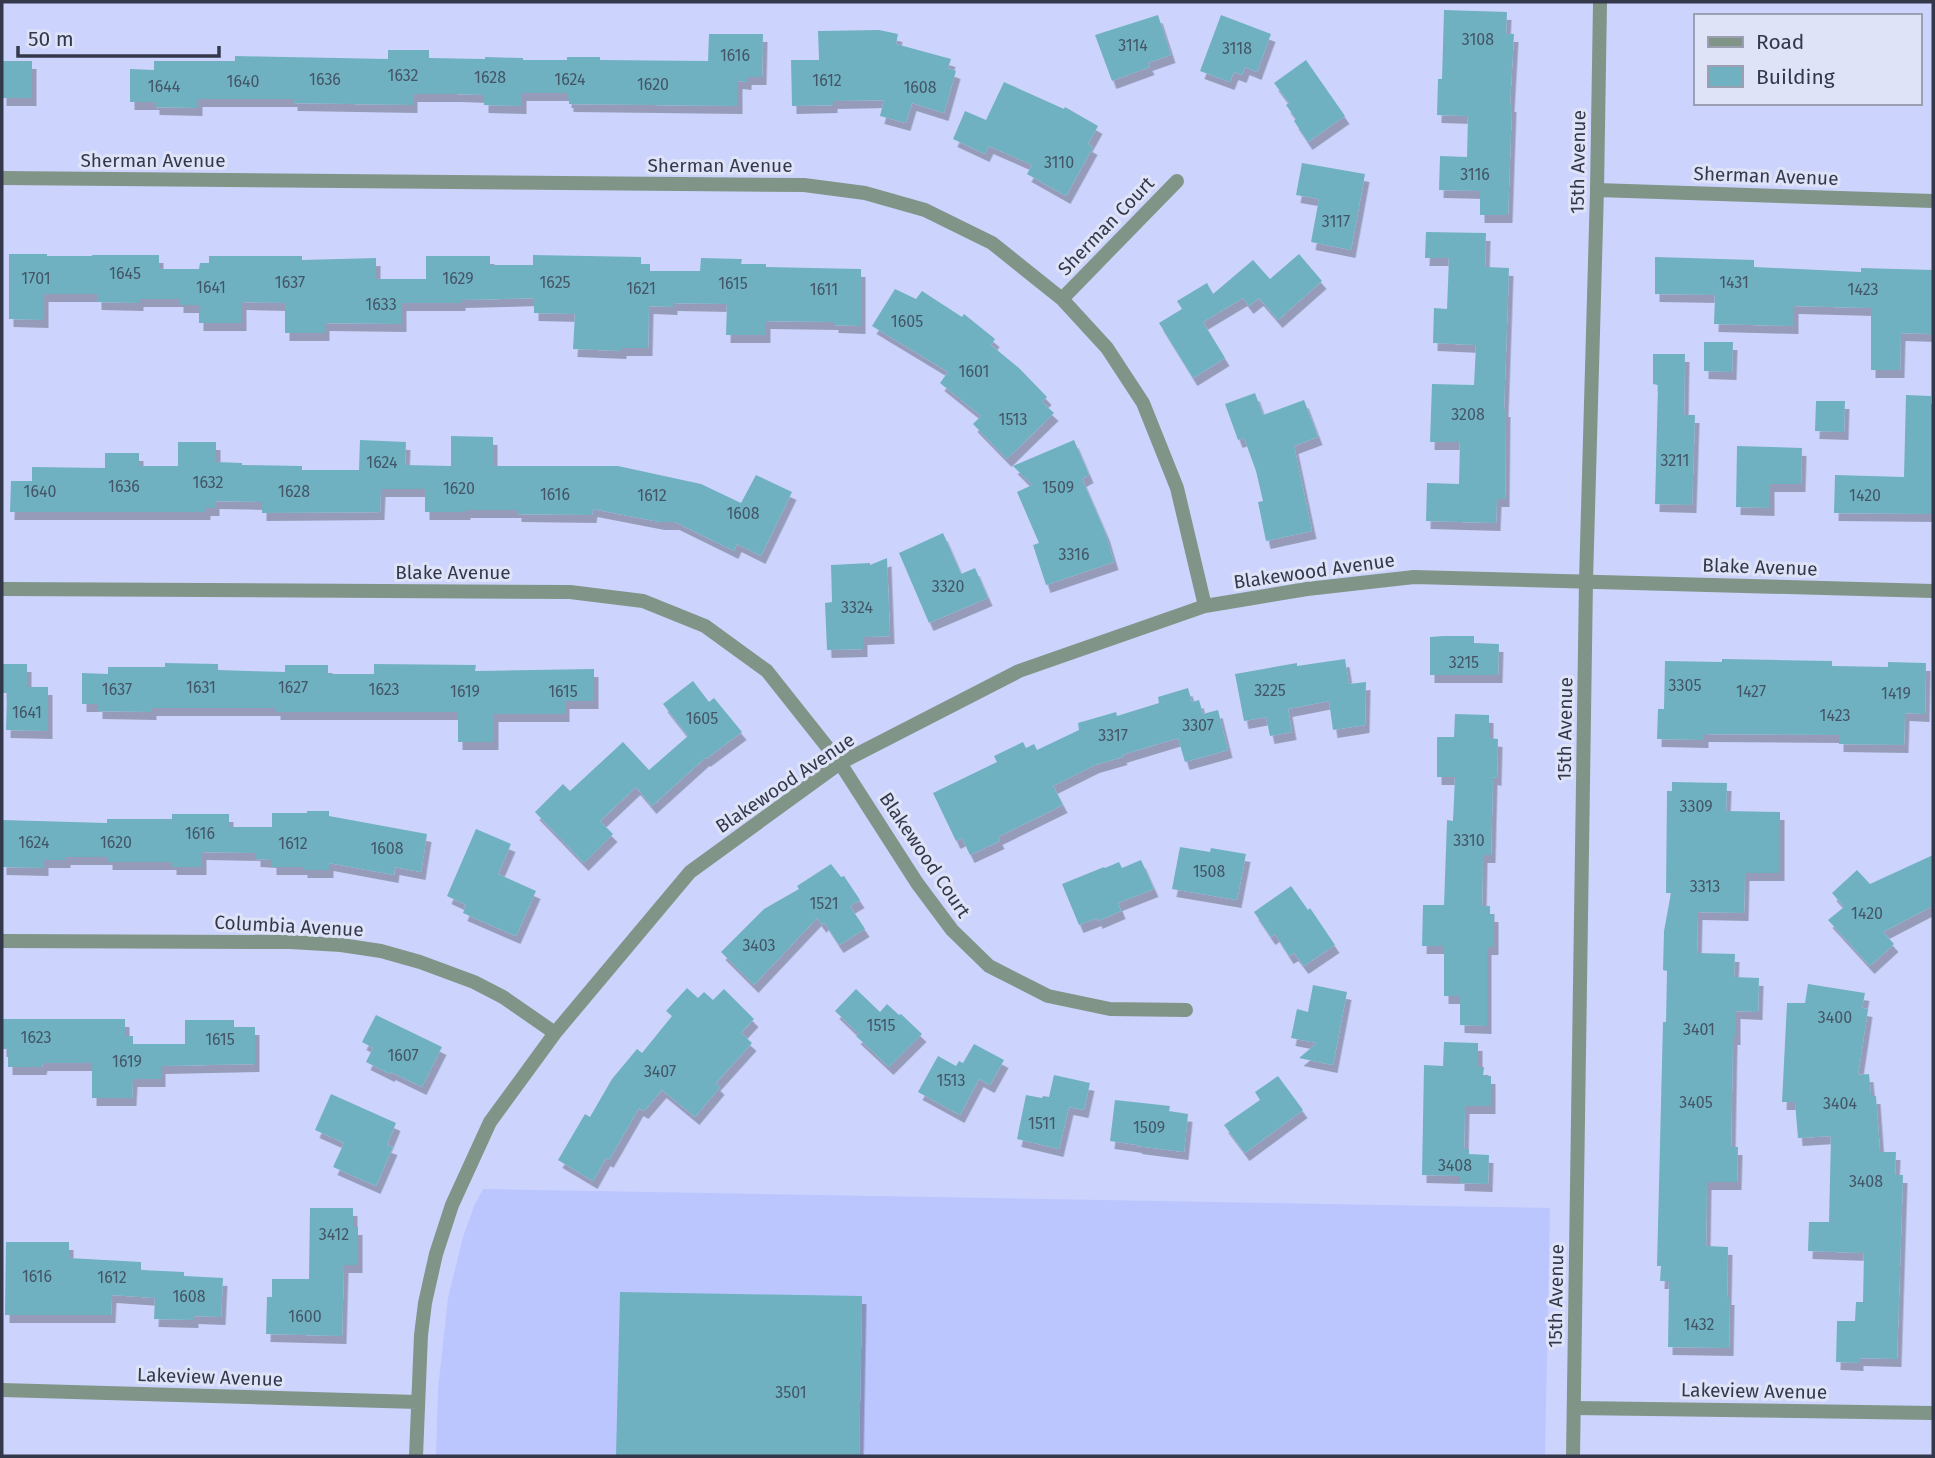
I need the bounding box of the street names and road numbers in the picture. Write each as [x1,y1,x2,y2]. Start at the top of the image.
street label: 15th Avenue [1566,110,1590,214]
street label: Sherman Avenue [80,149,226,172]
street label: Sherman Avenue [647,154,793,177]
street label: Sherman Avenue [1693,162,1839,190]
street label: Sherman Court [1053,172,1159,280]
street label: Blakewood Avenue [1232,548,1396,594]
street label: Blake Avenue [1702,553,1818,581]
street label: Blake Avenue [395,561,511,584]
street label: 15th Avenue [1553,677,1577,781]
street label: Blakewood Avenue [711,728,859,838]
street label: Blakewood Court [875,788,975,922]
street label: Columbia Avenue [214,911,364,941]
street label: 15th Avenue [1544,1244,1568,1348]
street label: Lakeview Avenue [137,1363,283,1391]
street label: Lakeview Avenue [1681,1378,1827,1404]

